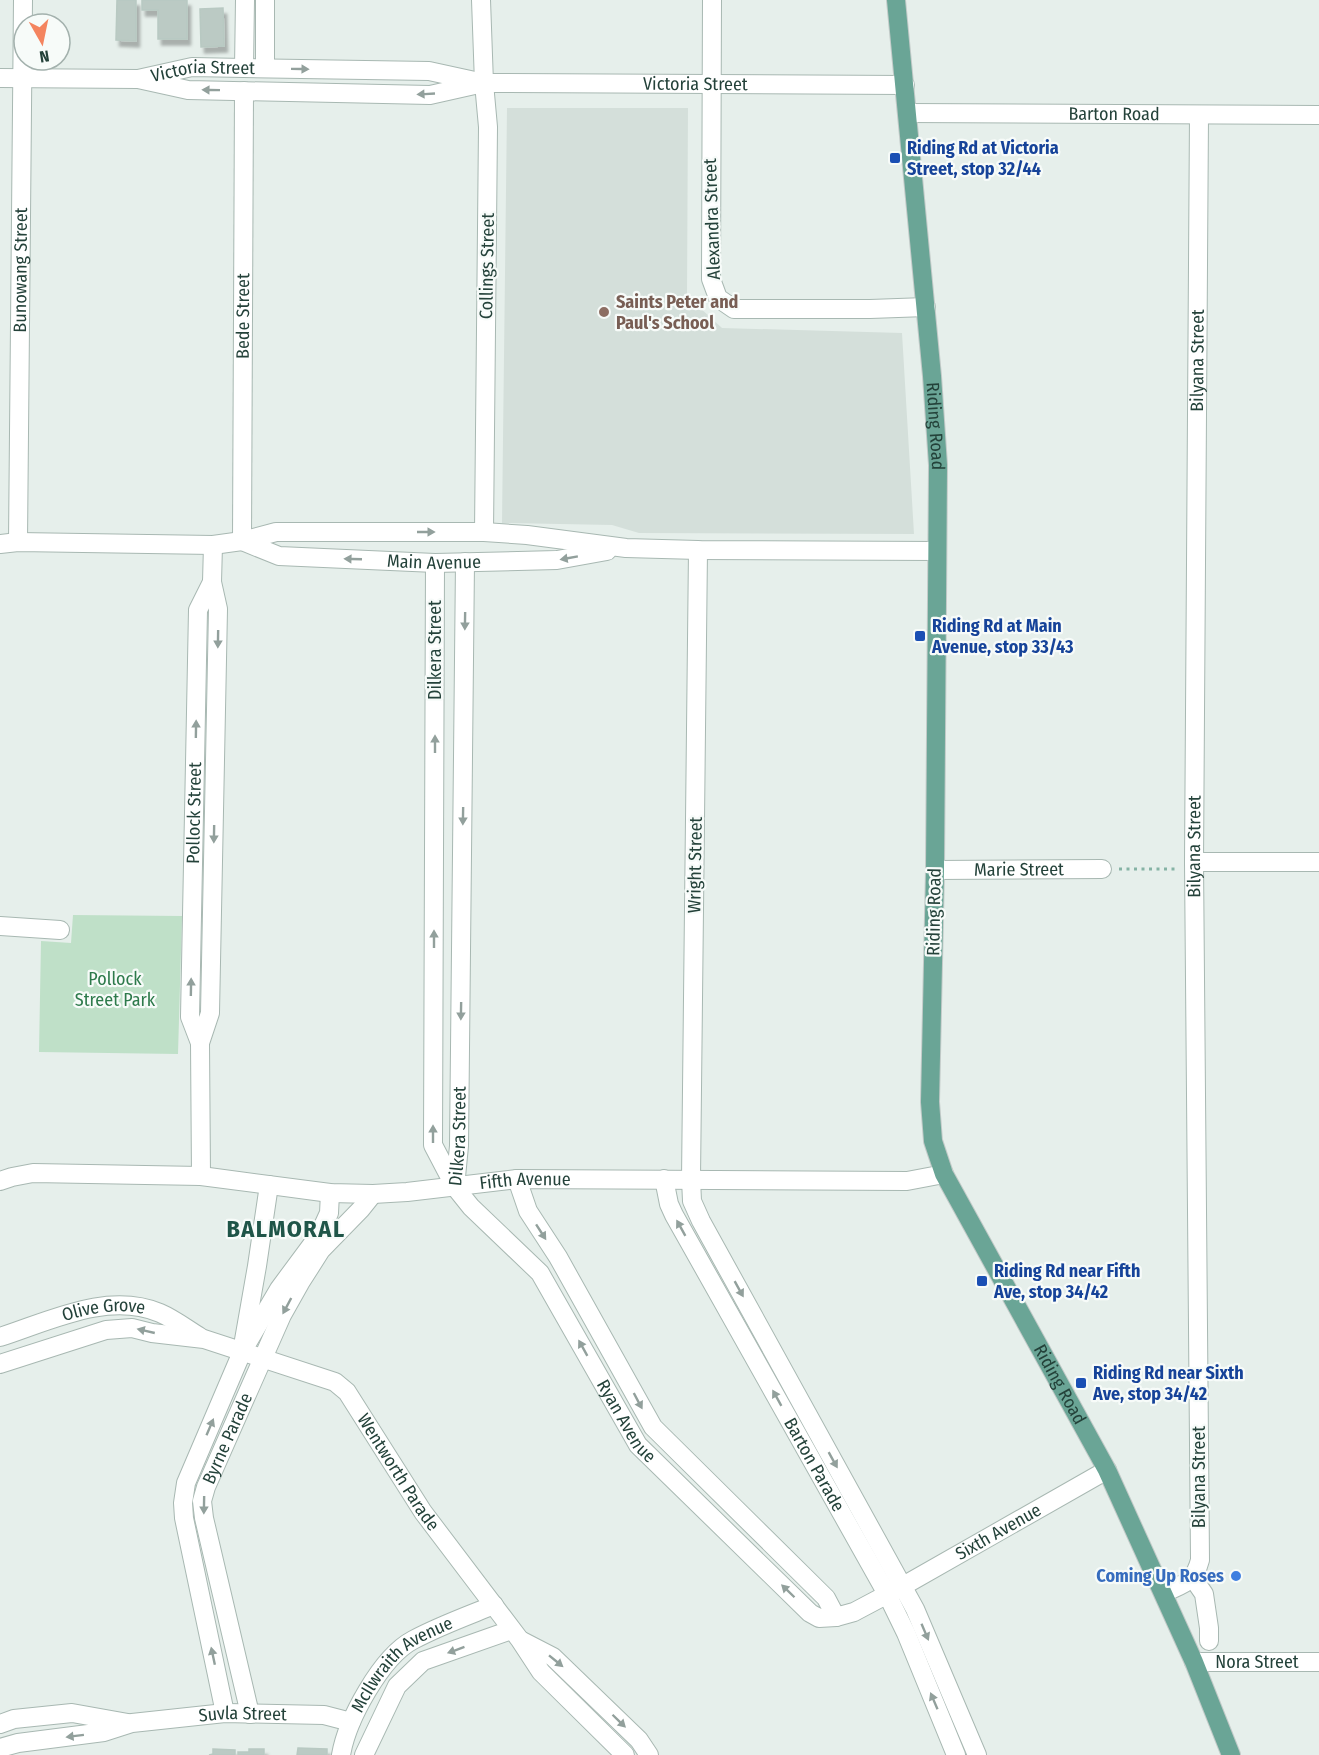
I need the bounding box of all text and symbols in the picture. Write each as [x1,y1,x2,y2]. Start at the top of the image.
north arrow [12,12,72,72]
text: N [38,46,50,66]
street label: Victoria Street [149,56,255,87]
one-way arrow [291,64,310,74]
street label: Victoria Street [643,73,748,95]
one-way arrow [201,86,220,95]
one-way arrow [417,90,436,99]
street label: Barton Road [1068,103,1160,125]
place label: Riding Rd at Victoria Street, stop 32/44 [907,137,1059,180]
marker: Riding Rd at Victoria Street, stop 32/44 [888,151,902,165]
street label: Alexandra Street [699,158,725,280]
street label: Bunowang Street [9,207,32,333]
street label: Collings Street [475,213,499,319]
street label: Bede Street [232,273,254,359]
place label: Saints Peter and Paul's School [616,291,738,334]
marker: Saints Peter and Paul's School [597,305,611,319]
street label: Bilyana Street [1186,309,1209,412]
street label: Riding Road [921,381,949,470]
one-way arrow [416,527,435,537]
street label: Main Avenue [386,550,481,574]
one-way arrow [559,554,578,563]
one-way arrow [343,555,362,564]
street label: Dilkera Street [424,600,446,700]
one-way arrow [460,611,469,630]
place label: Riding Rd at Main Avenue, stop 33/43 [931,615,1074,658]
marker: Riding Rd at Main Avenue, stop 33/43 [913,629,927,643]
one-way arrow [213,630,223,649]
one-way arrow [191,719,200,738]
one-way arrow [430,734,440,753]
street label: Pollock Street [182,762,206,864]
street label: Bilyana Street [1183,795,1205,898]
one-way arrow [458,806,467,825]
street label: Wright Street [683,816,707,913]
one-way arrow [209,825,218,844]
street label: Marie Street [974,858,1064,881]
street label: Riding Road [922,868,946,956]
one-way arrow [429,929,439,948]
park label: Pollock Street Park [75,968,156,1011]
one-way arrow [186,977,195,996]
one-way arrow [456,1001,465,1020]
street label: Dilkera Street [444,1086,471,1187]
one-way arrow [428,1124,438,1143]
street label: Fifth Avenue [478,1168,571,1194]
district label: BALMORAL [226,1215,346,1243]
one-way arrow [676,1220,687,1236]
one-way arrow [535,1223,547,1239]
place label: Riding Rd near Fifth Ave, stop 34/42 [993,1260,1140,1303]
marker: Riding Rd near Fifth Ave, stop 34/42 [975,1274,989,1288]
one-way arrow [734,1281,744,1298]
street label: Olive Grove [59,1294,147,1326]
one-way arrow [282,1298,292,1315]
one-way arrow [137,1326,155,1336]
one-way arrow [578,1339,588,1356]
street label: Riding Road [1029,1340,1091,1428]
place label: Riding Rd near Sixth Ave, stop 34/42 [1092,1362,1244,1405]
street label: Ryan Avenue [592,1376,661,1467]
marker: Riding Rd near Sixth Ave, stop 34/42 [1074,1376,1088,1390]
one-way arrow [772,1389,782,1406]
street label: Byrne Parade [198,1390,257,1487]
one-way arrow [633,1392,643,1409]
street label: Wentworth Parade [352,1409,444,1535]
street label: Barton Parade [779,1414,850,1516]
one-way arrow [205,1418,215,1436]
street label: Bilyana Street [1188,1426,1210,1528]
one-way arrow [828,1452,838,1469]
one-way arrow [199,1495,209,1514]
street label: Sixth Avenue [951,1499,1045,1565]
place label: Coming Up Roses [1096,1565,1224,1587]
marker: Coming Up Roses [1229,1569,1243,1583]
one-way arrow [781,1585,795,1599]
street label: McIlwraith Avenue [346,1612,456,1716]
one-way arrow [920,1623,930,1641]
one-way arrow [447,1645,465,1655]
one-way arrow [208,1646,217,1665]
street label: Nora Street [1215,1651,1299,1673]
one-way arrow [548,1654,564,1667]
one-way arrow [929,1692,938,1710]
street label: Suvla Street [197,1702,287,1727]
one-way arrow [612,1713,626,1727]
one-way arrow [66,1731,85,1740]

